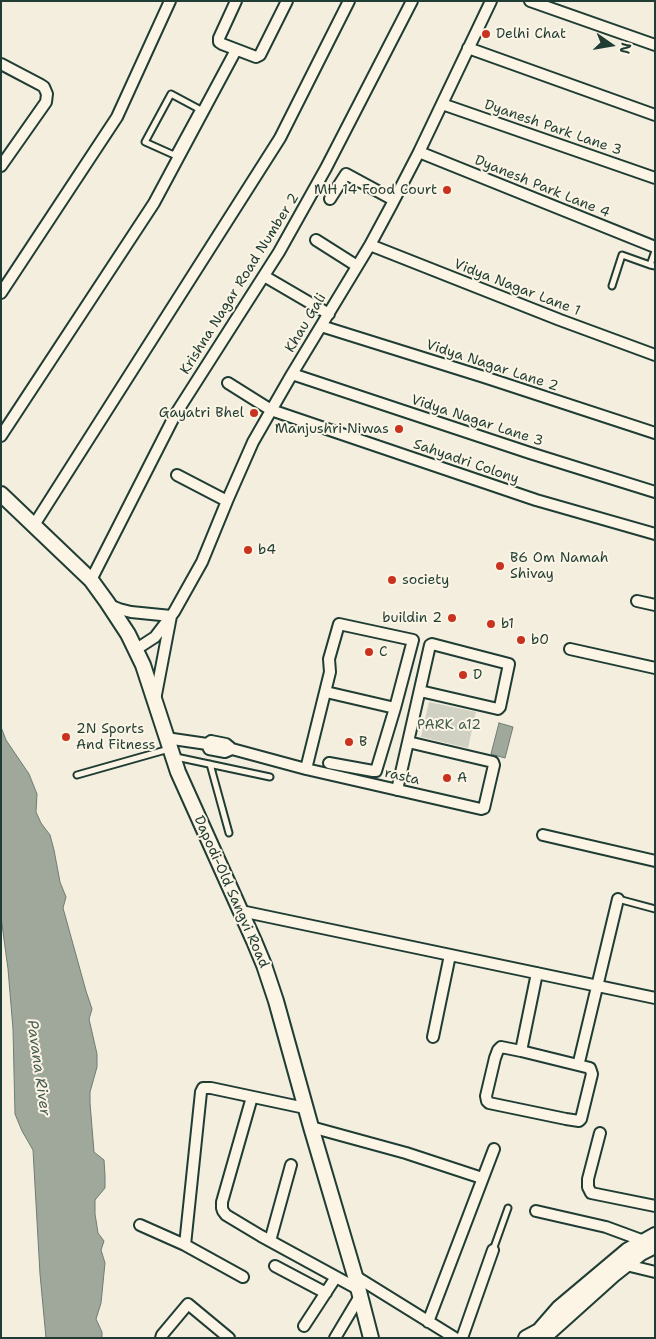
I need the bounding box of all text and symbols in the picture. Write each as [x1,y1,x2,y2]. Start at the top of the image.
north arrow [586,20,636,70]
place label: Delhi Chat [496,26,566,42]
marker: Delhi Chat [480,28,492,40]
text: N [616,41,636,56]
street label: Dyanesh Park Lane 3 [482,97,624,159]
street label: Dyanesh Park Lane 4 [472,152,612,222]
place label: MH 14 Food Court [314,182,437,198]
marker: MH 14 Food Court [441,184,453,196]
street label: Krishna Nagar Road Number 2 [177,190,303,378]
street label: Vidya Nagar Lane 1 [451,256,583,320]
street label: Khau Gali [282,290,330,356]
street label: Vidya Nagar Lane 2 [424,337,560,395]
street label: Vidya Nagar Lane 3 [409,392,545,450]
place label: Gayatri Bhel [159,405,244,421]
marker: Gayatri Bhel [248,407,260,419]
place label: Manjushri Niwas [275,421,389,437]
marker: Manjushri Niwas [393,423,405,435]
street label: Sahyadri Colony [411,436,521,488]
place label: b4 [258,542,276,558]
marker: b4 [242,544,254,556]
place label: B6 Om Namah Shivay [510,550,608,582]
marker: B6 Om Namah Shivay [494,560,506,572]
place label: society [402,572,449,588]
marker: society [386,574,398,586]
place label: buildin 2 [382,610,442,626]
marker: buildin 2 [446,612,458,624]
place label: b1 [501,616,514,632]
marker: b1 [485,618,497,630]
place label: b0 [531,632,549,648]
marker: b0 [515,634,527,646]
place label: C [379,644,388,660]
marker: C [363,646,375,658]
place label: D [473,667,482,683]
marker: D [457,669,469,681]
park label: PARK a12 [417,717,481,733]
place label: 2N Sports And Fitness [76,721,155,754]
marker: 2N Sports And Fitness [60,731,72,743]
place label: B [359,734,367,750]
marker: B [343,736,355,748]
street label: rasta [383,765,421,789]
place label: A [457,770,467,786]
marker: A [441,772,453,784]
street label: Dapodi-Old Sangvi Road [190,813,272,971]
water label: Pavana River [22,1019,54,1117]

